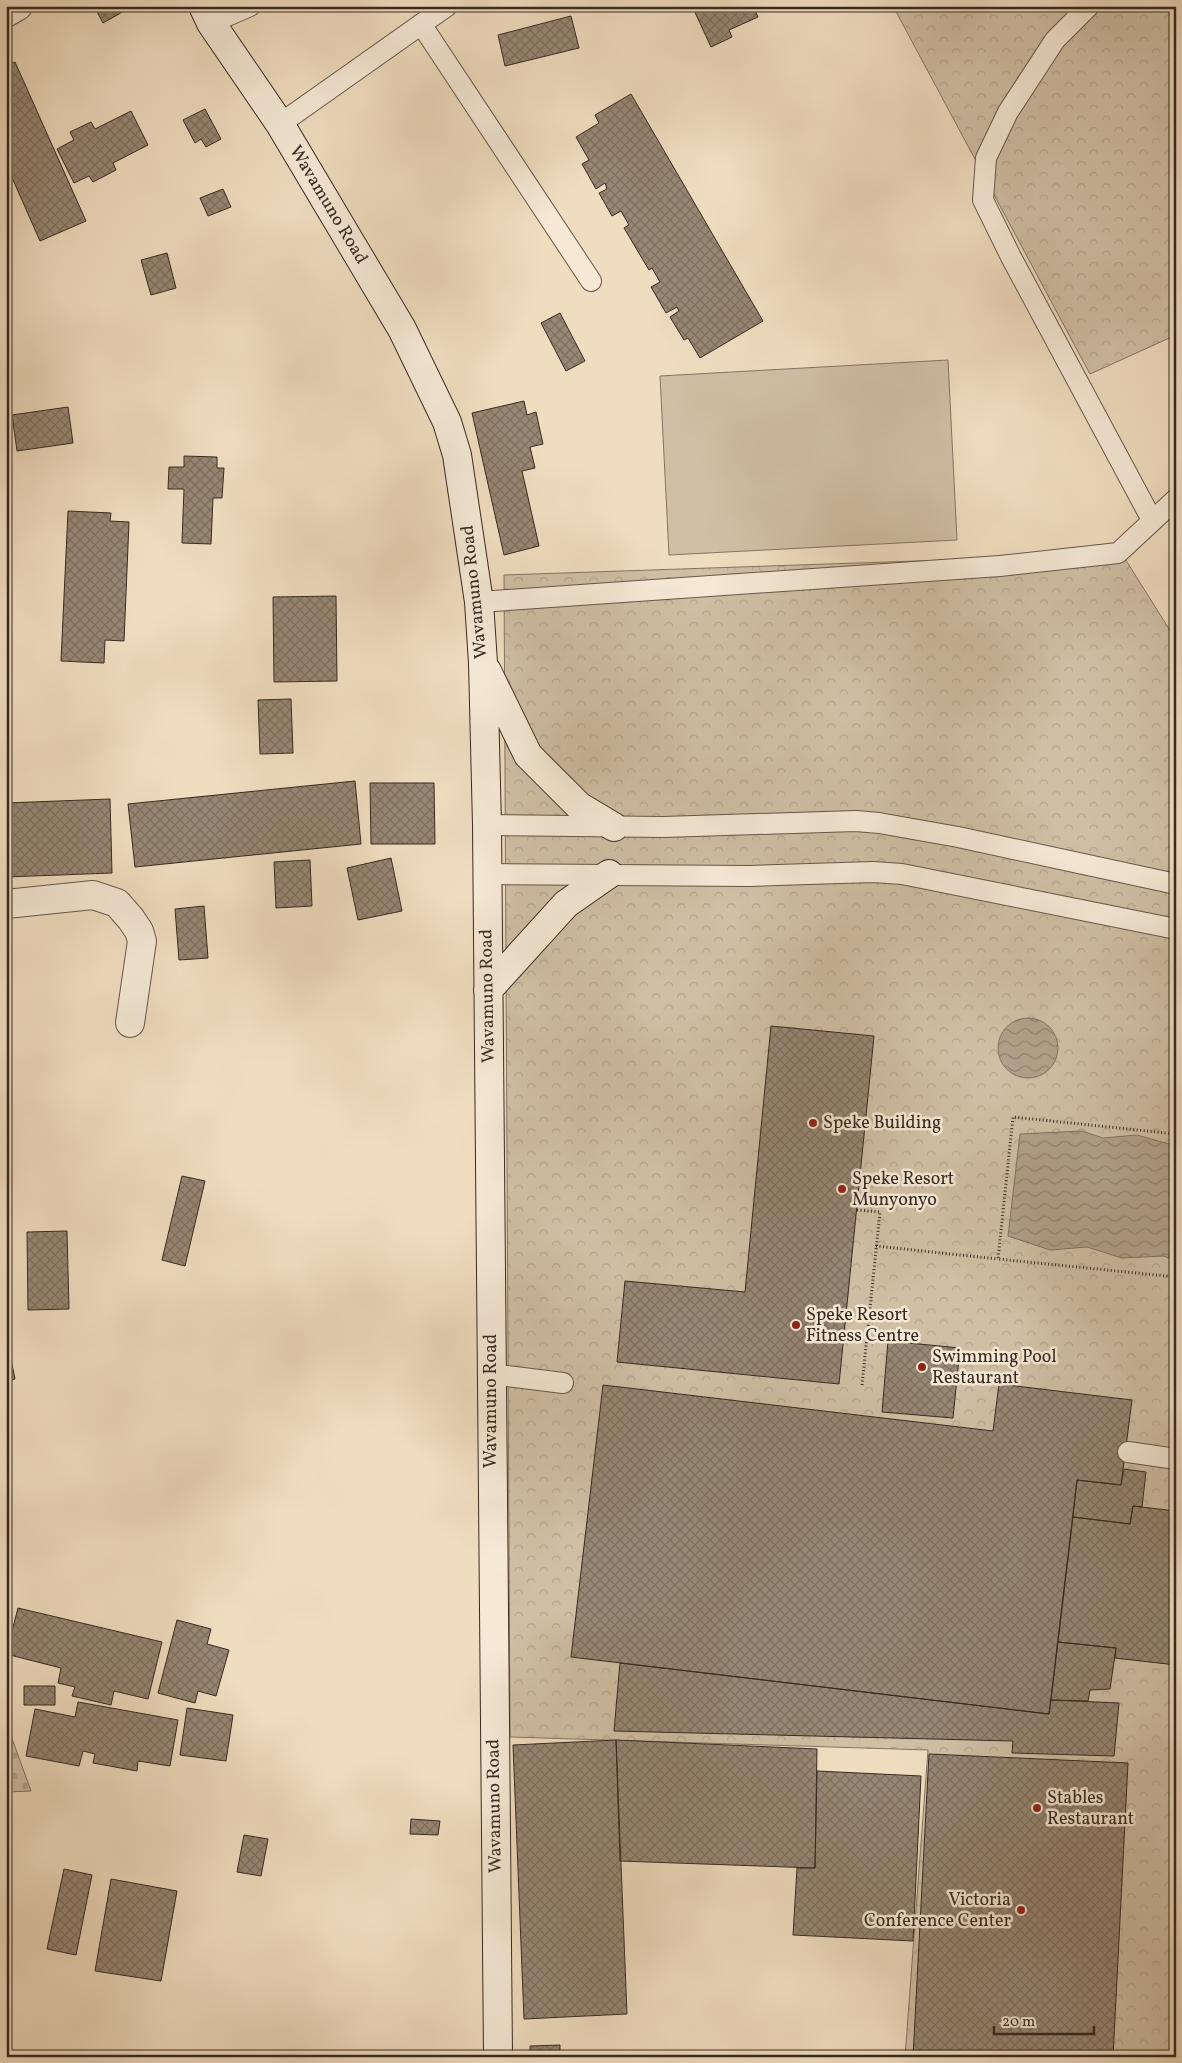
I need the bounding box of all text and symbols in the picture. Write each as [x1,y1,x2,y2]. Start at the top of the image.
street label: Wavamuno Road [283,141,373,269]
street label: Wavamuno Road [456,524,494,660]
street label: Wavamuno Road [474,929,502,1063]
place label: Speke Building [823,1111,941,1136]
marker: Speke Building [807,1117,819,1129]
place label: Speke Resort Munyonyo [852,1167,954,1213]
marker: Speke Resort Munyonyo [836,1183,848,1195]
place label: Speke Resort Fitness Centre [806,1303,919,1349]
marker: Speke Resort Fitness Centre [790,1319,802,1331]
street label: Wavamuno Road [479,1334,504,1468]
place label: Swimming Pool Restaurant [932,1345,1057,1391]
marker: Swimming Pool Restaurant [916,1361,928,1373]
street label: Wavamuno Road [481,1739,509,1873]
place label: Stables Restaurant [1047,1786,1134,1832]
marker: Stables Restaurant [1031,1802,1043,1814]
place label: Victoria Conference Center [864,1888,1011,1934]
marker: Victoria Conference Center [1015,1904,1027,1916]
scale bar [994,2003,1094,2035]
text: 20 m [1002,2012,1035,2033]

